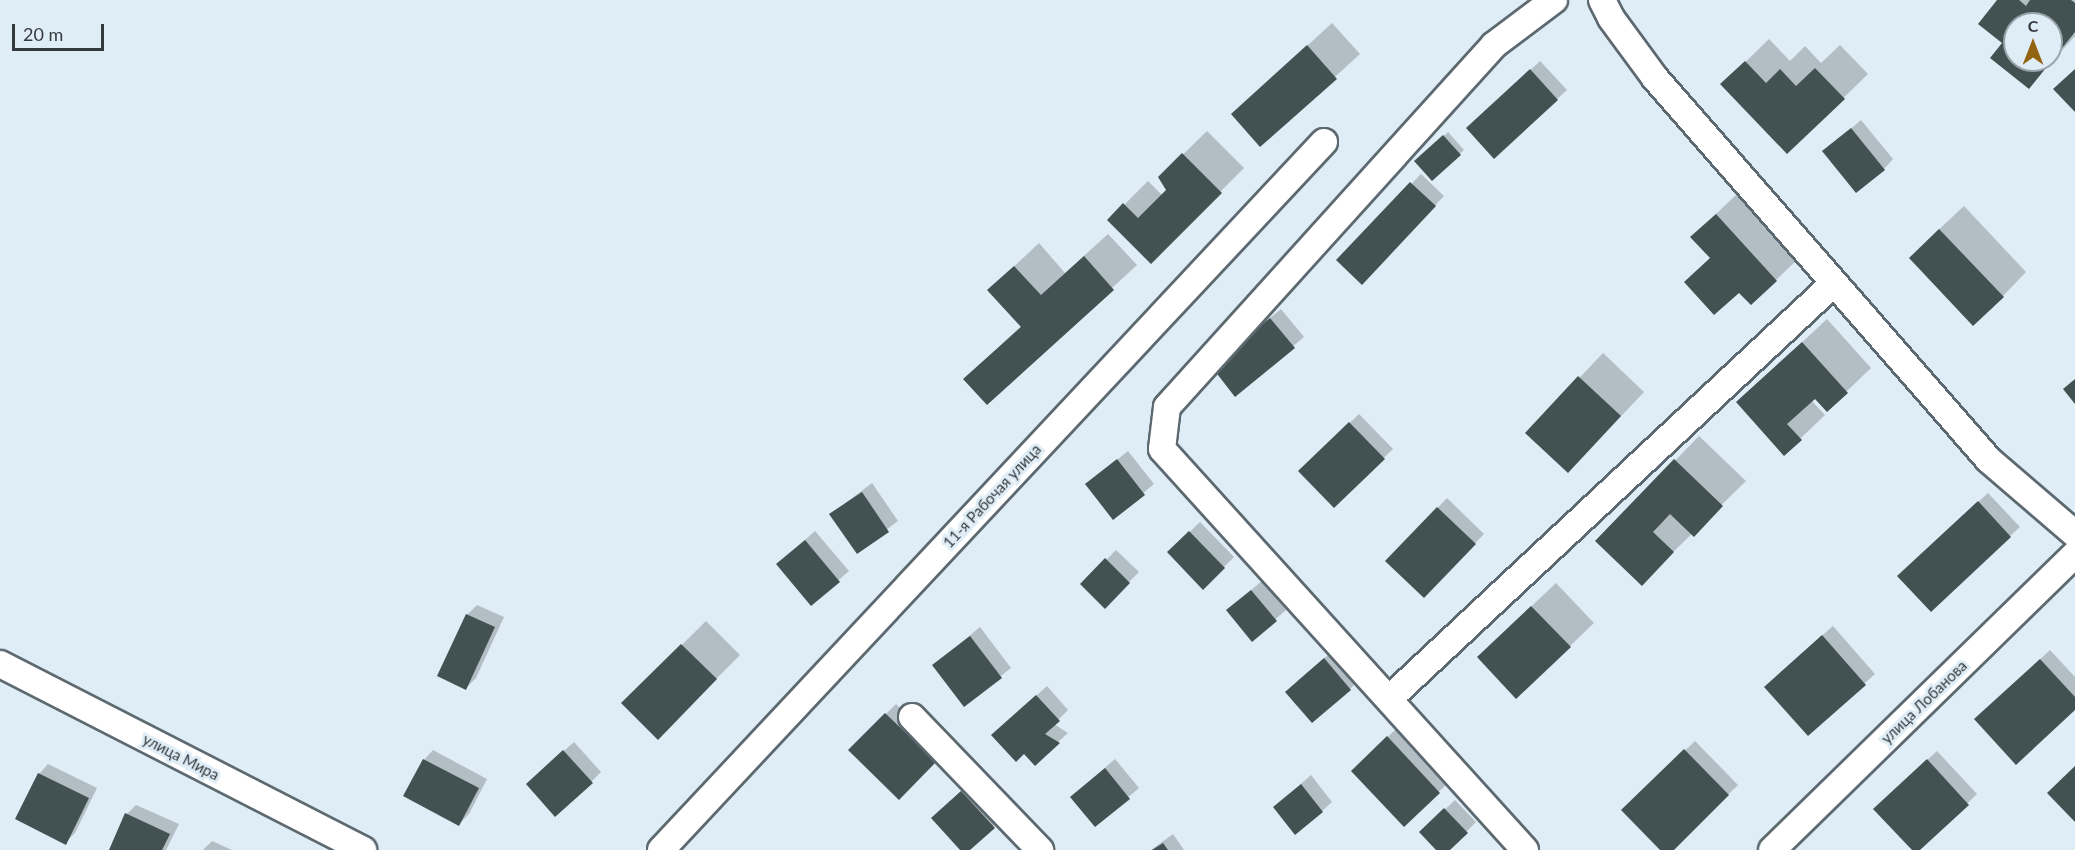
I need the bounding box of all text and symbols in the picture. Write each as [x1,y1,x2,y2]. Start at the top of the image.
scale bar [15,12,106,50]
north arrow [2003,12,2063,72]
text: С [2028,16,2038,35]
text: 20 m [23,23,63,45]
street label: 11-я Рабочая улица [939,440,1045,552]
street label: улица Лобанова [1877,657,1971,747]
street label: улица Мира [140,730,222,784]

